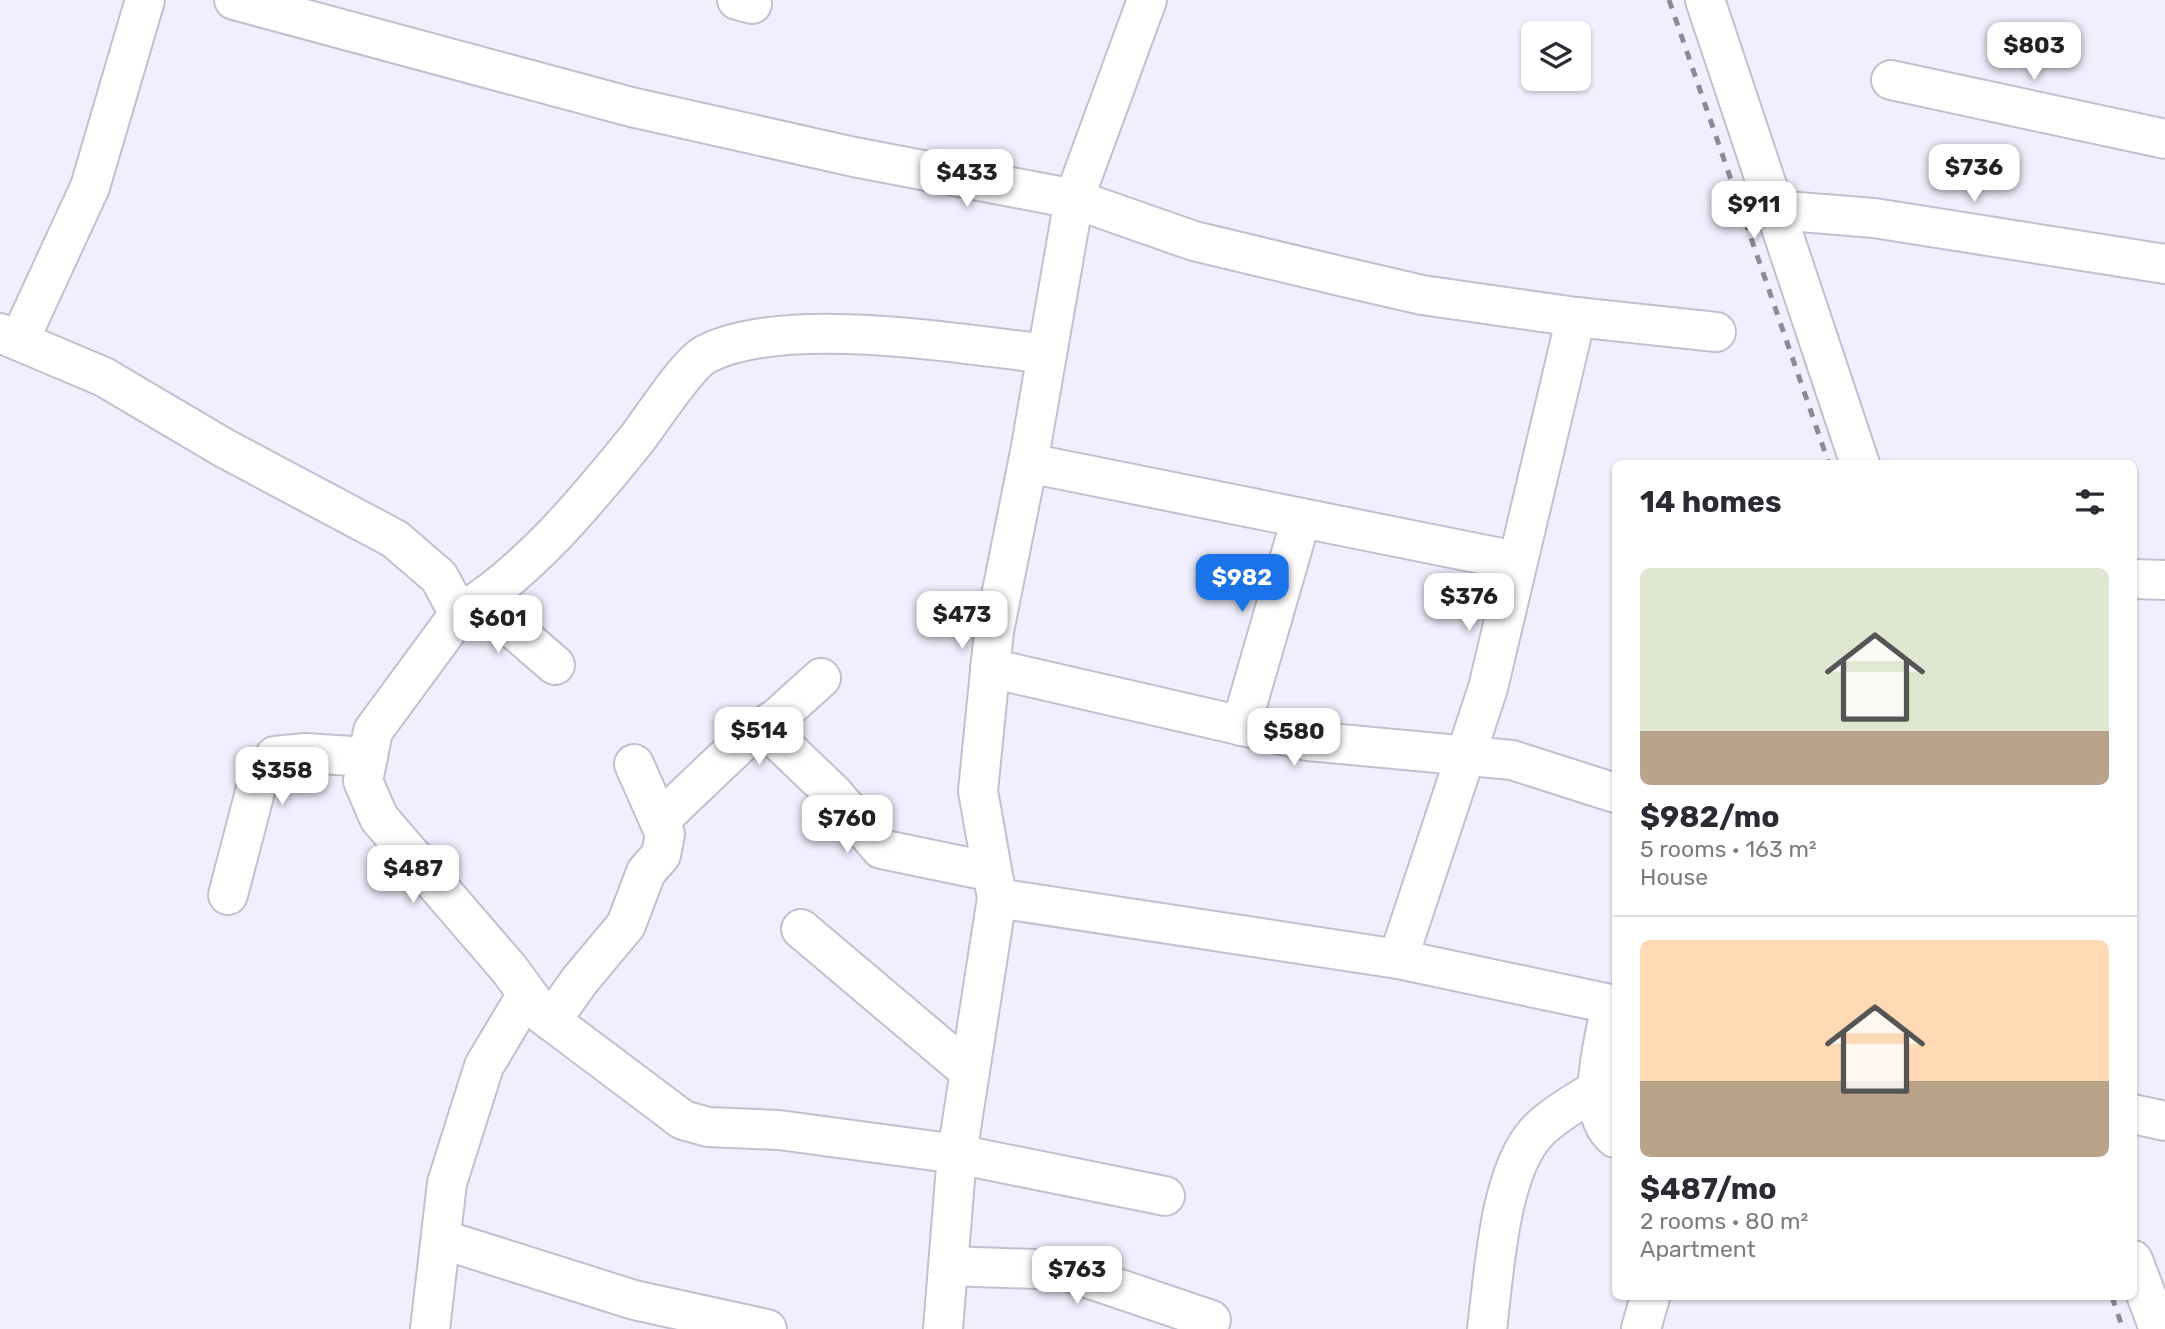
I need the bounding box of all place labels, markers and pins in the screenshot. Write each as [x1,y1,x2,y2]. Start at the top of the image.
pin: $803 [1993,22,2075,82]
pin: $736 [1933,144,2015,204]
pin: $433 [926,150,1008,209]
pin: $911 [1713,182,1795,241]
pin: $982 [1201,554,1283,614]
pin: $376 [1428,574,1510,633]
pin: $473 [921,592,1003,651]
pin: $601 [457,596,539,655]
pin: $514 [718,708,800,767]
pin: $580 [1253,708,1335,768]
pin: $358 [241,748,323,807]
pin: $760 [806,796,888,855]
pin: $487 [372,846,454,905]
pin: $763 [1036,1246,1118,1306]

